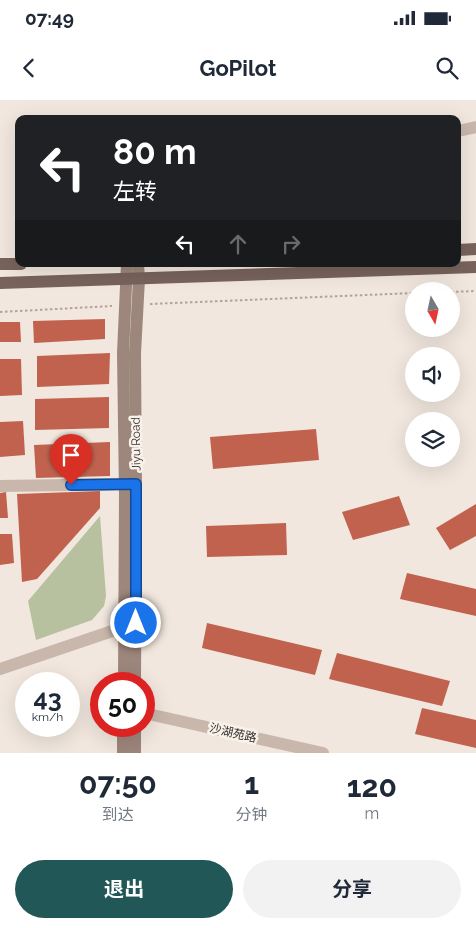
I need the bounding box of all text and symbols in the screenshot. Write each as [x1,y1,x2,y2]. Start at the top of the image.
text: 07:49 [25,7,74,29]
icon: back [15,54,43,82]
icon: search [433,54,461,82]
text: GoPilot [200,55,276,81]
text: 80 m [113,131,197,172]
icon: left [30,135,95,200]
text: 左转 [113,178,157,204]
icon: left [171,230,199,258]
icon: ahead [224,230,252,258]
icon: right [277,230,305,258]
north arrow [405,282,460,338]
map controls [405,282,460,467]
button: sound [405,347,460,402]
button: layers [405,412,460,467]
street label: Jiyu Road [129,417,143,471]
pin [50,434,92,485]
icon: arrive [57,441,85,469]
position arrow [109,596,161,648]
speed limit sign: 50 [90,672,155,737]
text: 43 [33,683,62,713]
text: km/h [32,710,63,724]
street label: 沙湖苑路 [208,721,258,745]
text: 07:50 [79,766,157,801]
text: 1 [244,766,259,801]
text: 120 [347,769,397,804]
text: m [364,804,379,823]
text: 到达 [102,805,134,824]
text: 分钟 [236,805,268,824]
button: 退出 [15,860,233,918]
button: 分享 [243,860,461,918]

